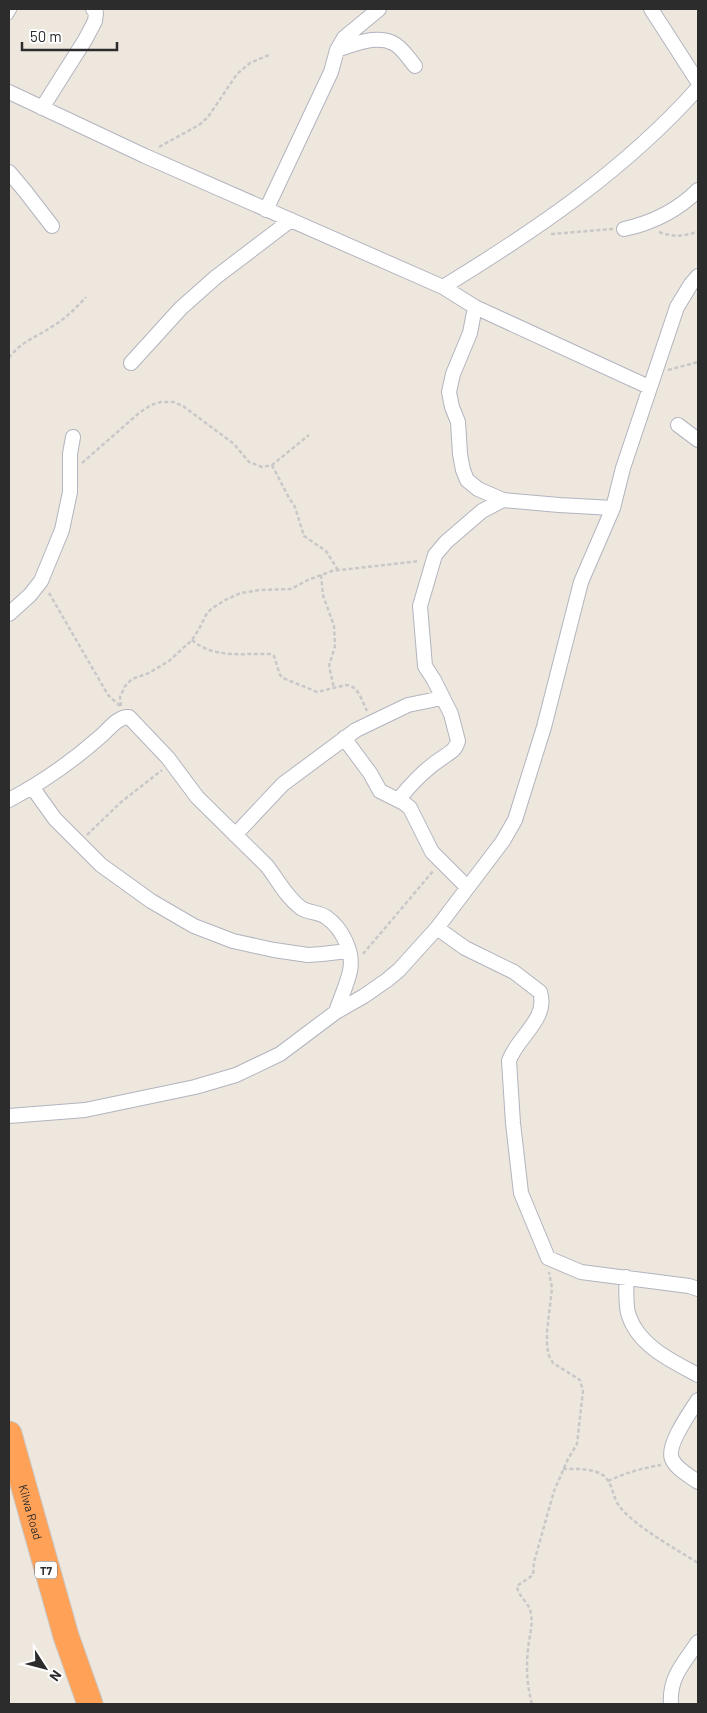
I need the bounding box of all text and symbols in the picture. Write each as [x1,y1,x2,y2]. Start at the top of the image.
scale bar [22,20,118,52]
text: 50 m [30,27,62,45]
street label: Kilwa Road [17,1483,45,1541]
road number: T7 [35,1562,57,1578]
north arrow [20,1643,70,1693]
text: N [46,1667,66,1685]

